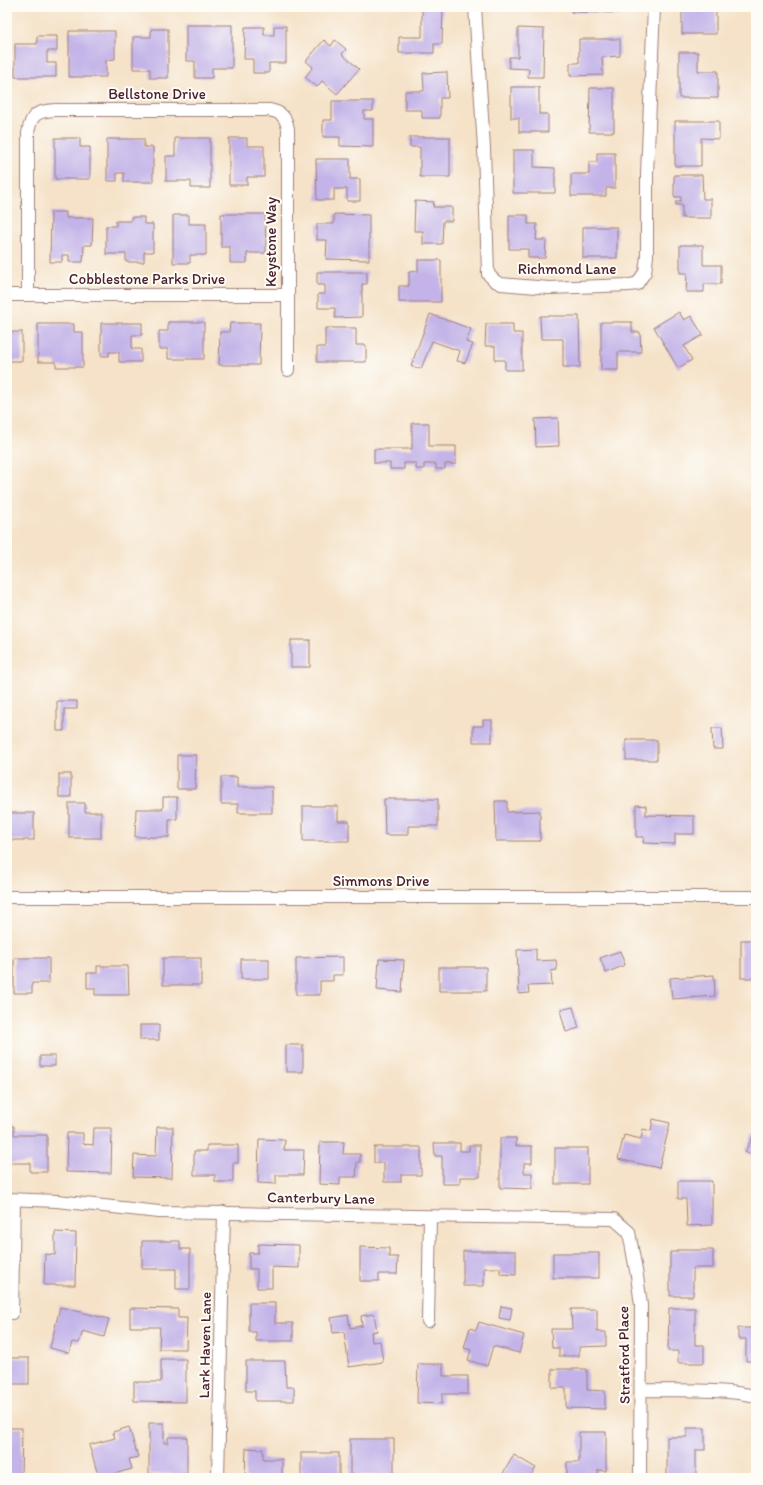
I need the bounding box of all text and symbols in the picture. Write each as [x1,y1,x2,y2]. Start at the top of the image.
street label: Bellstone Drive [108,85,206,103]
street label: Keystone Way [262,197,280,287]
street label: Richmond Lane [518,260,616,278]
street label: Cobblestone Parks Drive [69,270,225,288]
street label: Simmons Drive [333,872,429,890]
street label: Canterbury Lane [267,1188,375,1208]
street label: Lark Haven Lane [195,1292,215,1398]
street label: Stratford Place [614,1306,634,1404]

